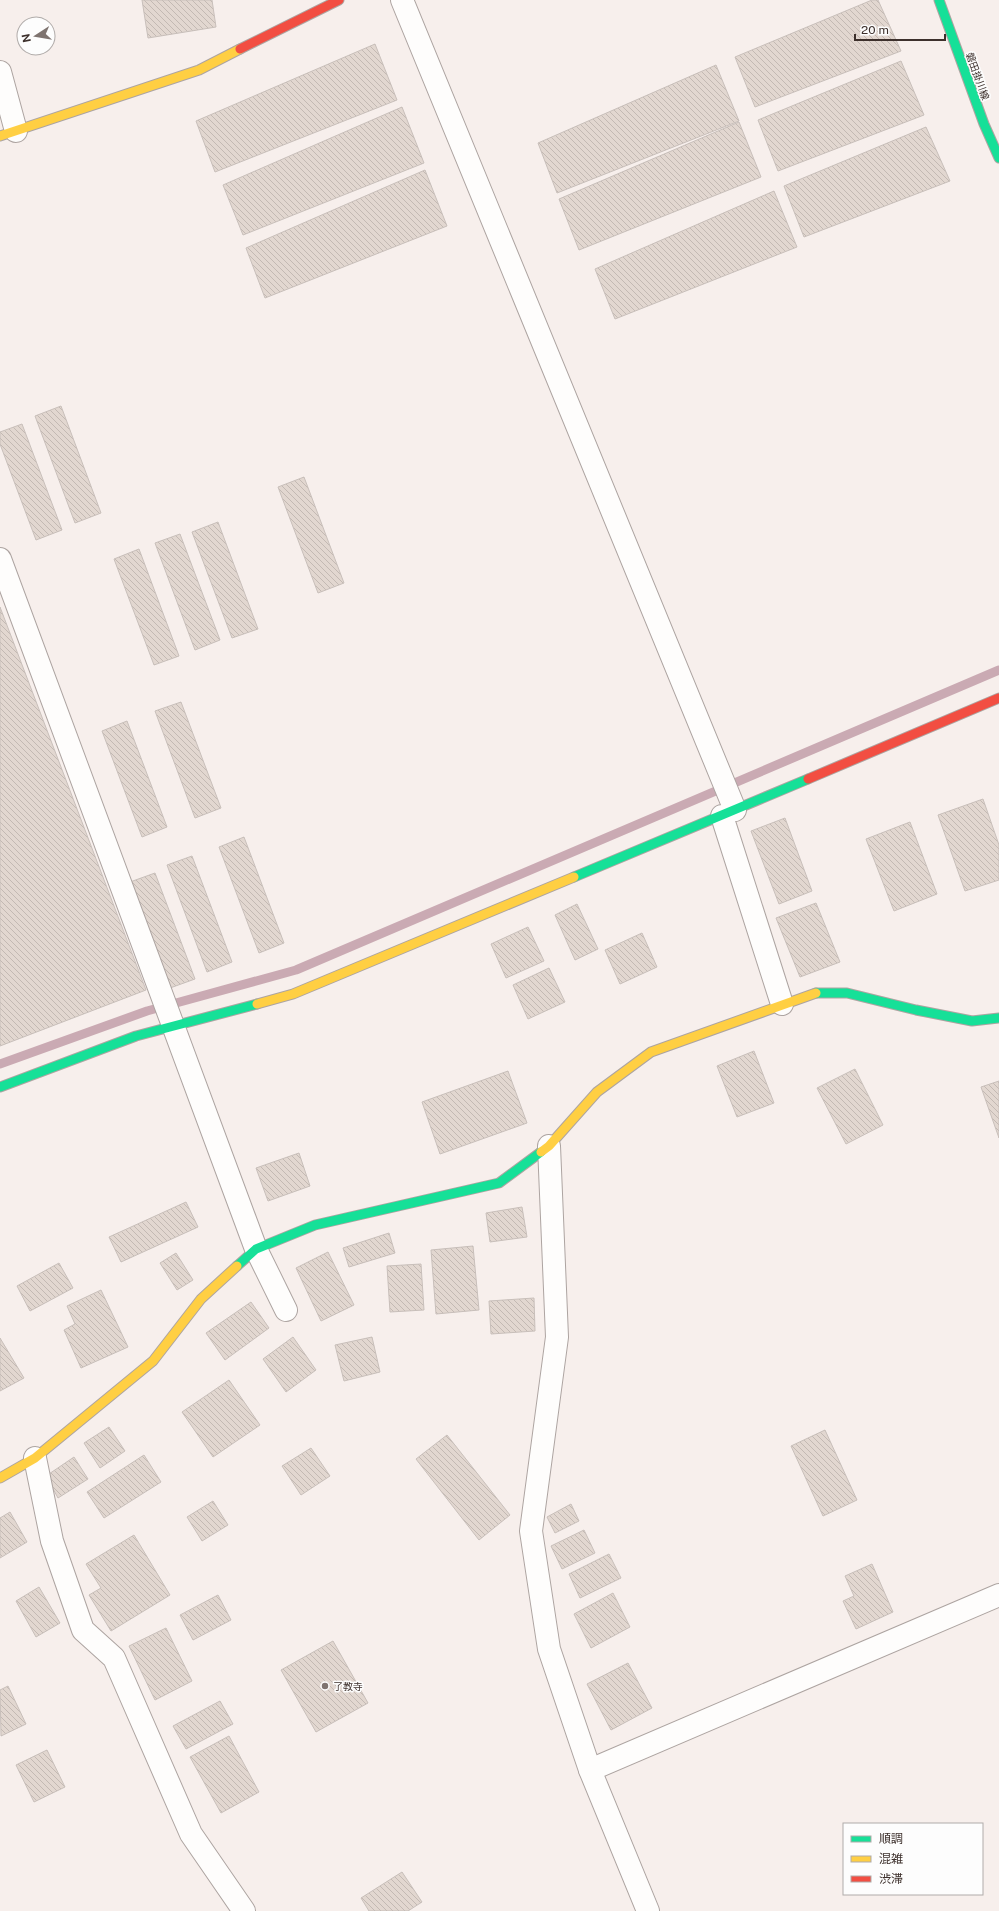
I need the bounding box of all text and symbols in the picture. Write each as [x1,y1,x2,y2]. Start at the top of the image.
north arrow [16,16,56,56]
scale bar [855,16,945,42]
text: 20 m [861,23,889,37]
text: N [19,33,33,44]
street label: 磐田掛川線 [964,50,992,102]
place label: 了教寺 [333,1680,363,1692]
marker: 了教寺 [320,1681,330,1691]
legend [843,1823,983,1895]
text: 順調 [879,1832,903,1846]
text: 混雑 [879,1852,903,1866]
text: 渋滞 [879,1872,903,1886]

